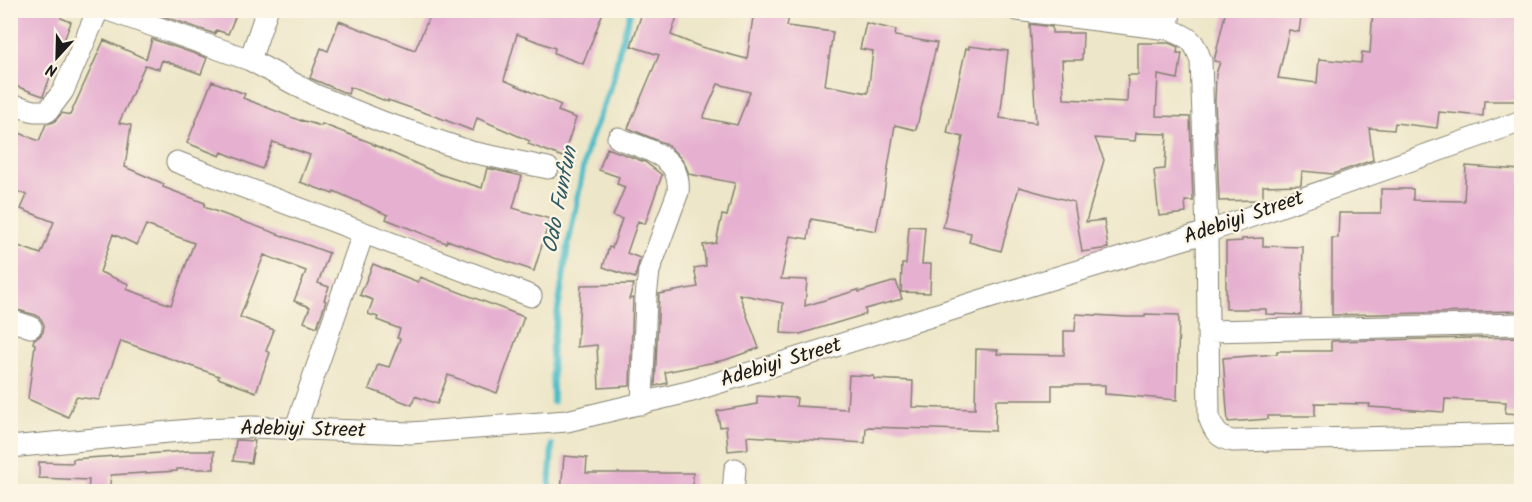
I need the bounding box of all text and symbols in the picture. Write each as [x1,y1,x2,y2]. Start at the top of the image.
north arrow [27,27,87,87]
text: N [43,56,61,83]
water label: Odo Funfun [534,142,589,256]
street label: Adebiyi Street [1179,182,1309,254]
street label: Adebiyi Street [716,329,847,397]
street label: Adebiyi Street [240,412,367,448]

